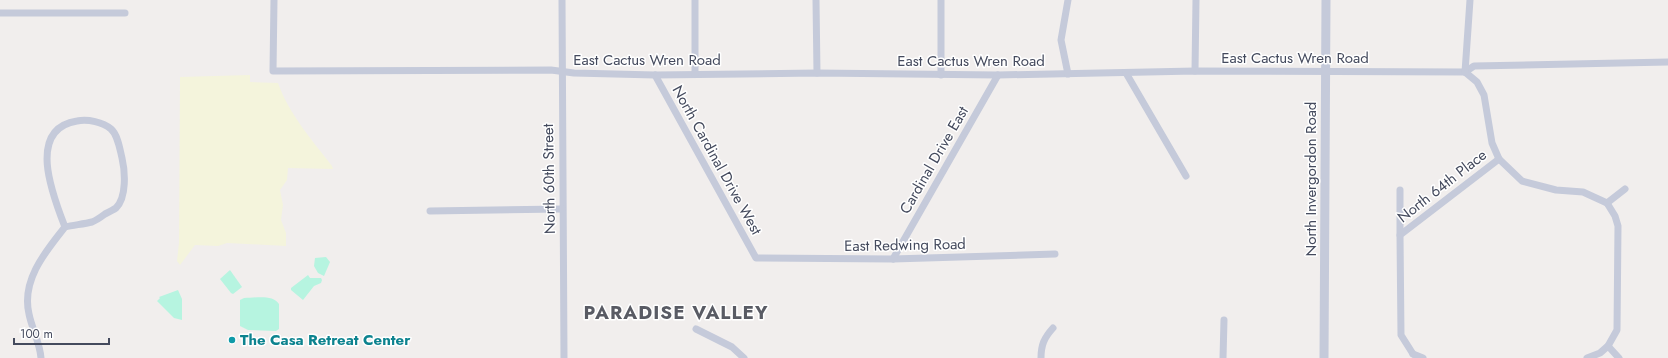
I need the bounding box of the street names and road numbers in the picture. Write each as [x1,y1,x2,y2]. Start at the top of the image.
street label: East Cactus Wren Road [1221,47,1369,69]
street label: East Cactus Wren Road [573,49,721,71]
street label: East Cactus Wren Road [897,50,1045,72]
street label: North Cardinal Drive West [667,81,768,239]
street label: Cardinal Drive East [894,102,974,218]
street label: North Invergordon Road [1300,102,1322,256]
street label: North 60th Street [537,123,561,234]
street label: North 64th Place [1393,144,1492,228]
street label: East Redwing Road [844,233,966,257]

